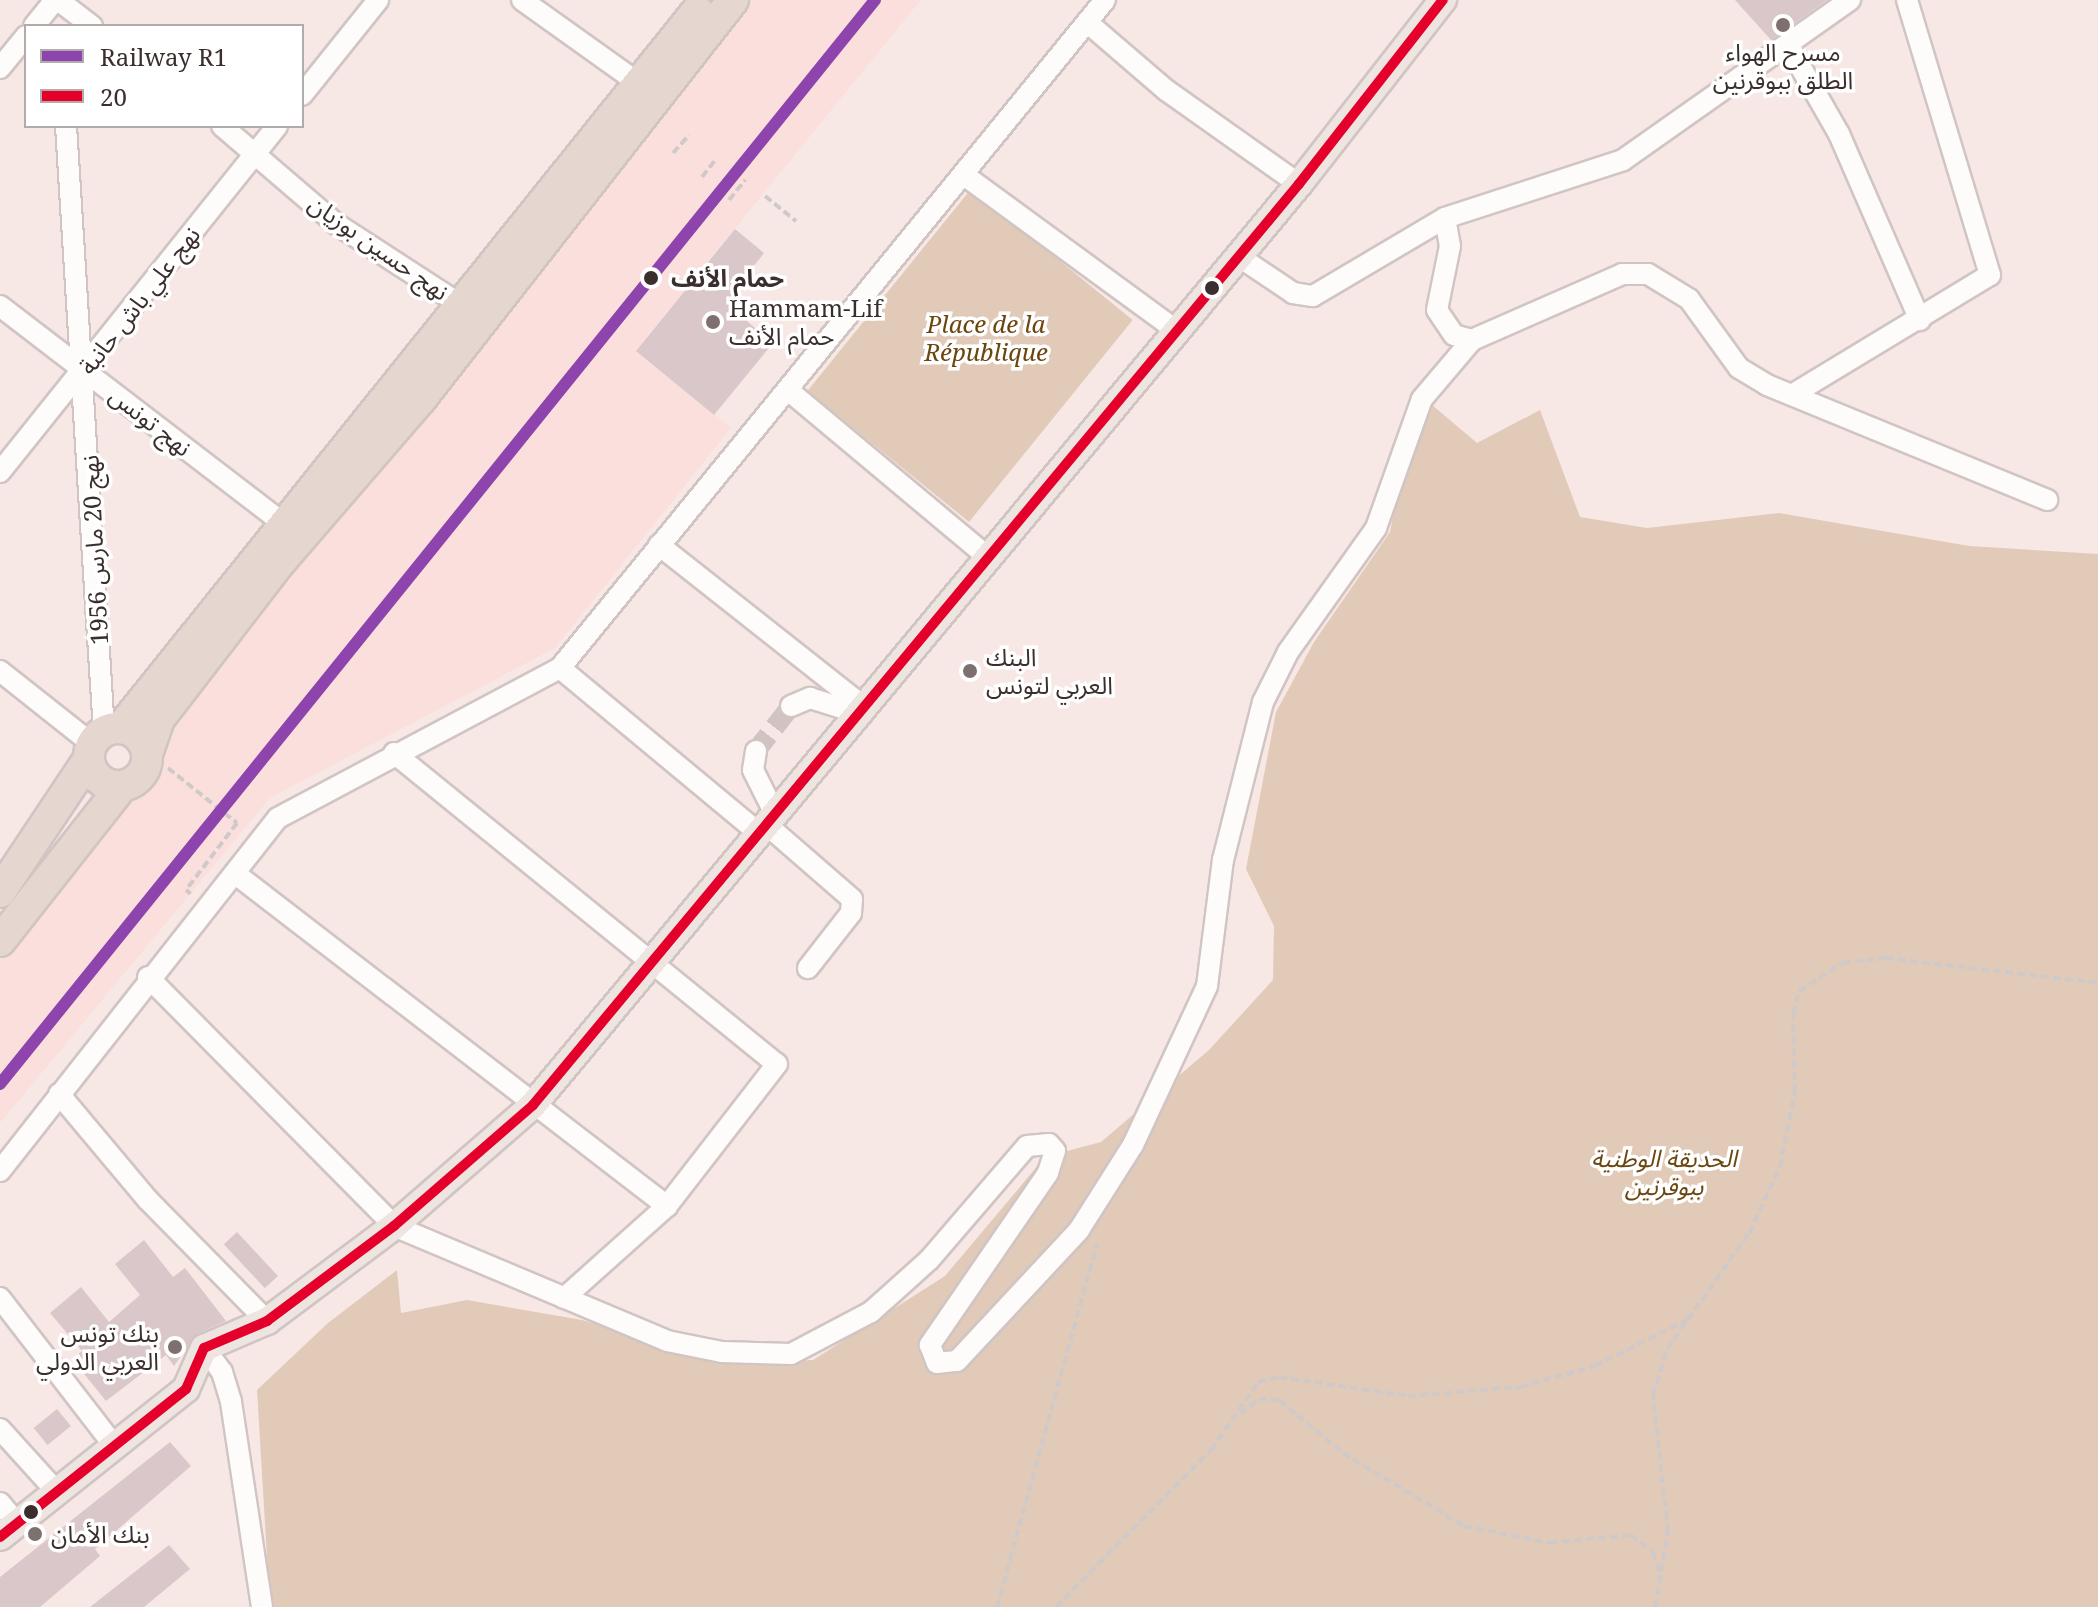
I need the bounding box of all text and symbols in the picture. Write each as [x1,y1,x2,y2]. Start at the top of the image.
marker: مسرح الهواء الطلق ببوقرنين [1774,16,1792,34]
legend [24,24,304,128]
place label: مسرح الهواء الطلق ببوقرنين [1713,38,1853,94]
text: Railway R1 [100,40,227,73]
text: 20 [100,80,127,113]
street label: نهج حسين بوزيان [304,188,454,306]
street label: نهج علي باش حانبة [72,220,206,380]
place label: حمام الأنف [671,264,784,292]
marker: حمام الأنف [638,265,664,291]
unlabelled marker [1204,280,1220,296]
place label: Hammam-Lif حمام الأنف [729,294,882,350]
park label: Place de la République [924,310,1048,366]
marker: Hammam-Lif حمام الأنف [704,313,722,331]
street label: نهج تونس [104,380,198,462]
street label: نهج 20 مارس 1956 [75,454,113,646]
place label: البنك العربي لتونس [986,643,1113,699]
marker: البنك العربي لتونس [961,662,979,680]
park label: الحديقة الوطنية ببوقرنين [1591,1144,1737,1200]
place label: بنك تونس العربي الدولي [36,1319,159,1375]
marker: بنك تونس العربي الدولي [166,1338,184,1356]
unlabelled marker [23,1504,39,1520]
place label: بنك الأمان [51,1520,150,1548]
marker: بنك الأمان [26,1525,44,1543]

